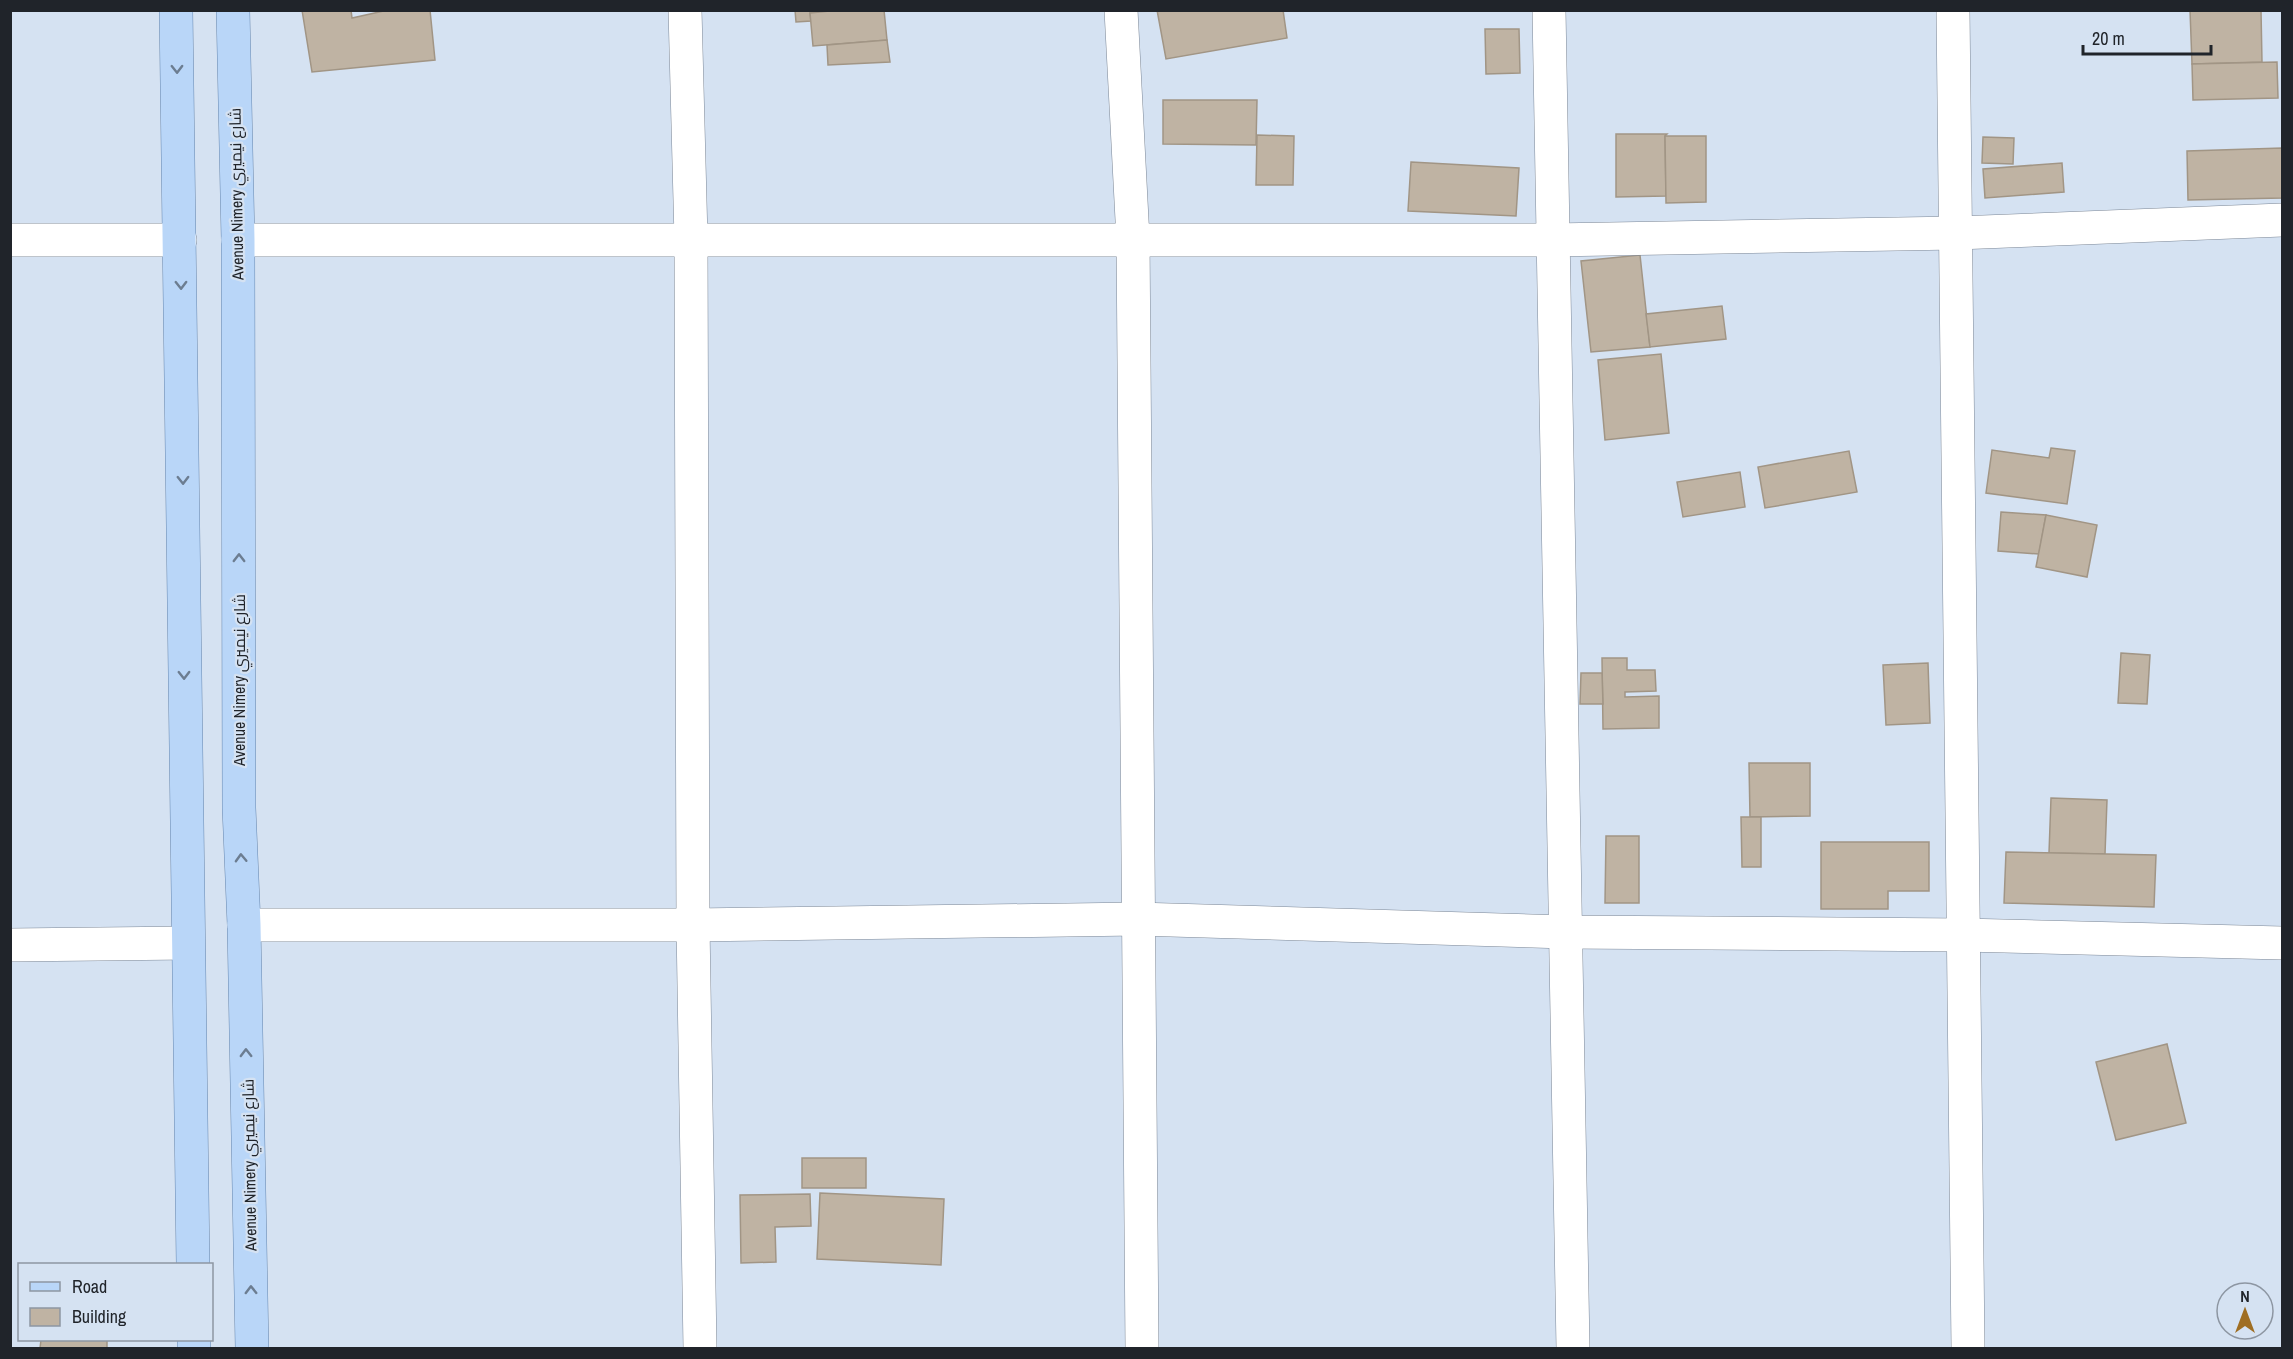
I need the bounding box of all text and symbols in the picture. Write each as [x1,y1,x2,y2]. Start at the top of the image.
scale bar [2083,18,2210,56]
text: 20 m [2092,26,2125,51]
one-way arrow [171,64,184,73]
street label: Avenue Nimery شارع نيميري [223,108,252,281]
one-way arrow [175,280,187,289]
one-way arrow [176,475,189,484]
one-way arrow [232,554,245,563]
street label: Avenue Nimery شارع نيميري [228,594,253,767]
one-way arrow [178,670,191,679]
one-way arrow [235,854,248,863]
one-way arrow [240,1049,253,1058]
street label: Avenue Nimery شارع نيميري [236,1079,265,1252]
legend [18,1263,213,1341]
text: Road [72,1274,107,1299]
north arrow [2215,1281,2275,1341]
text: N [2240,1285,2250,1307]
one-way arrow [245,1286,257,1295]
text: Building [72,1304,127,1329]

